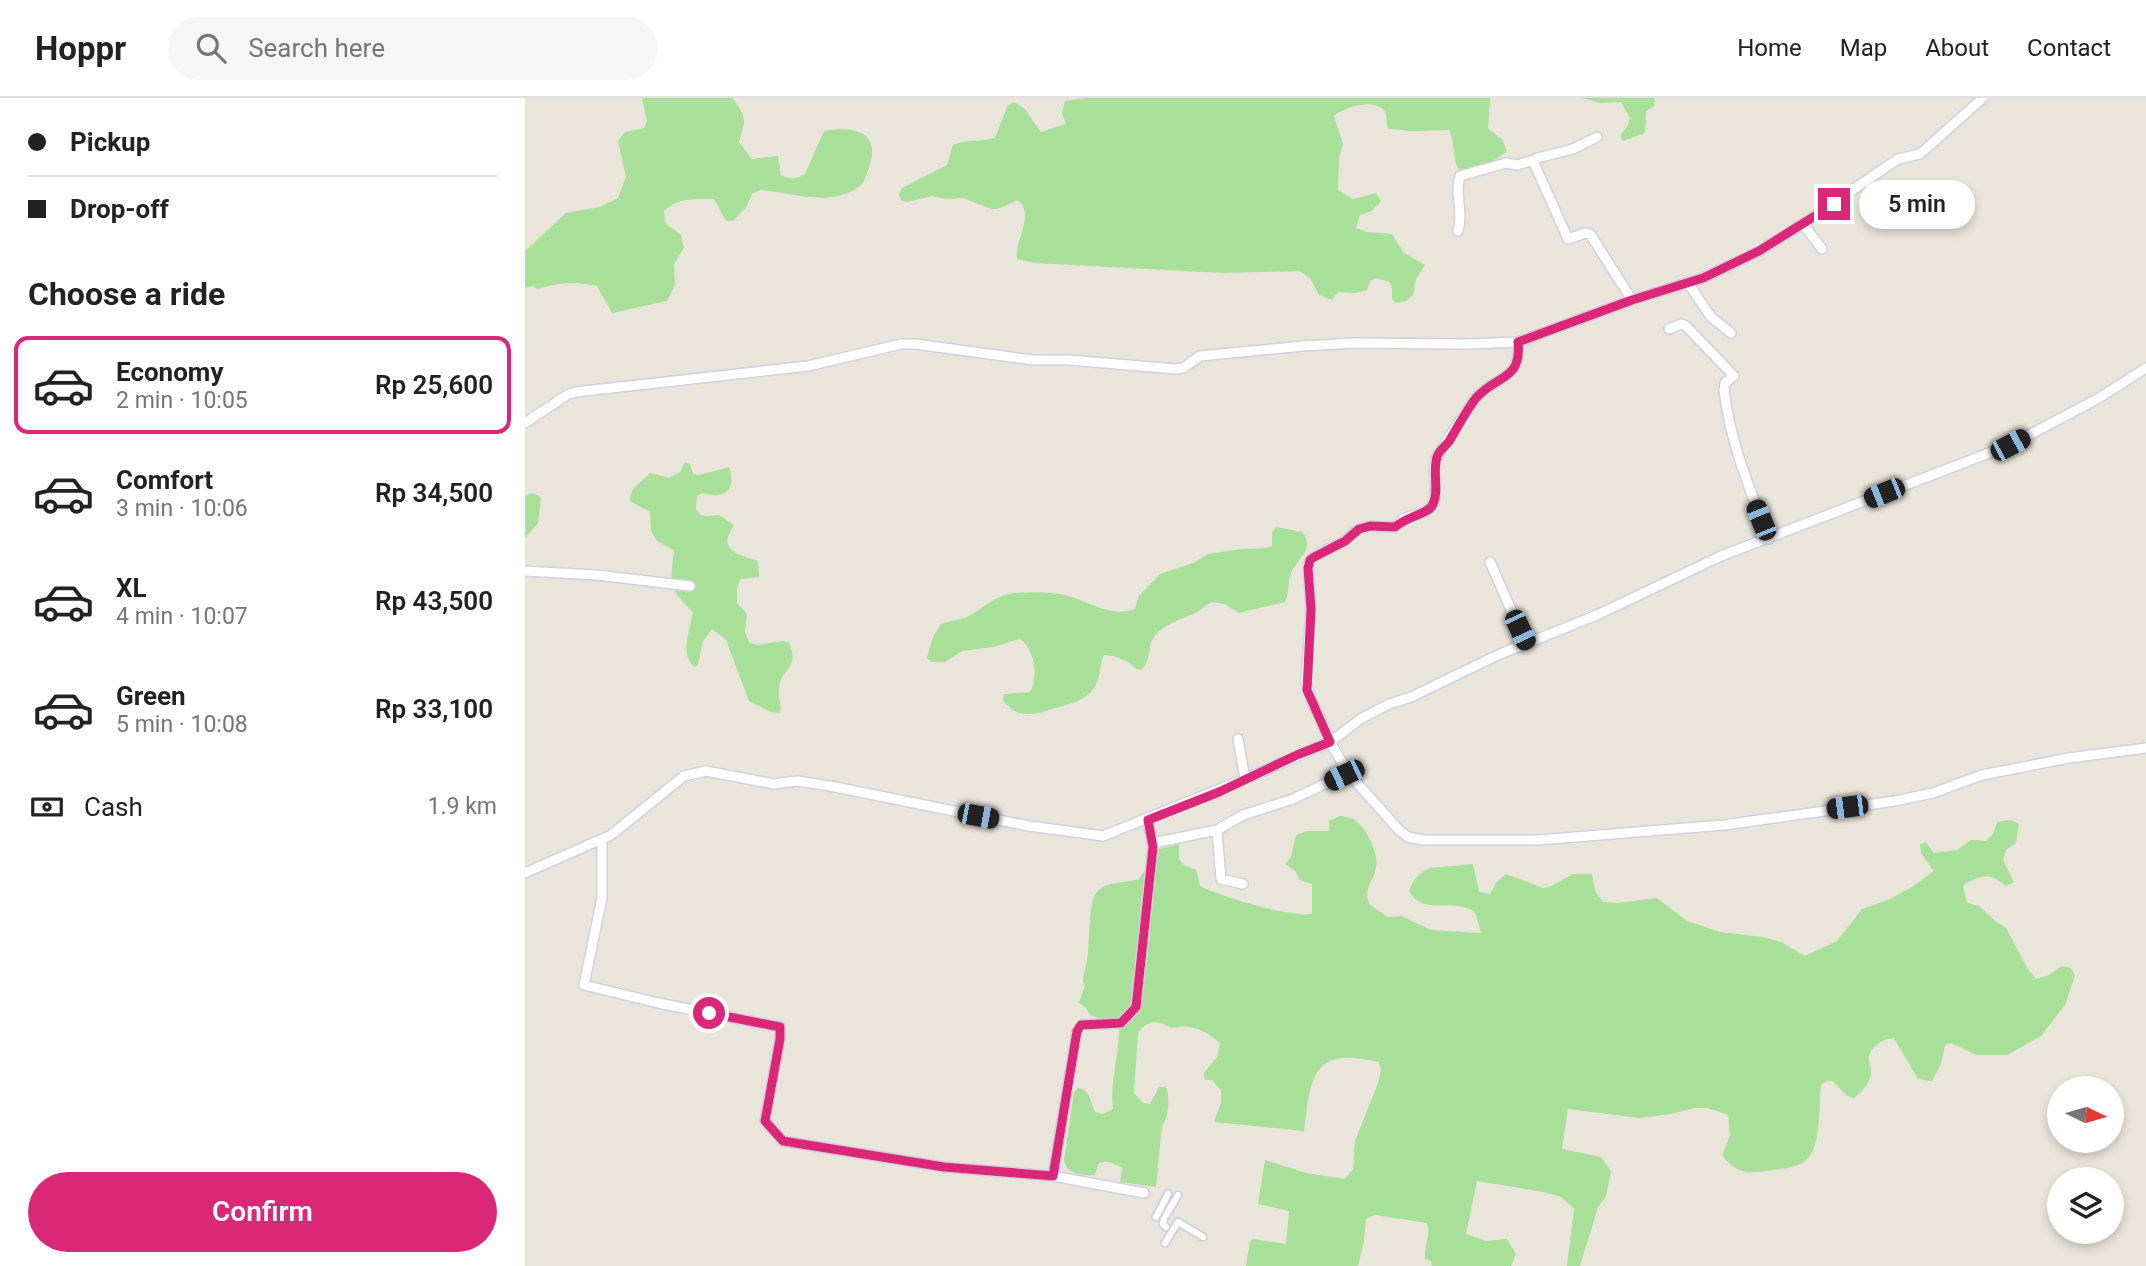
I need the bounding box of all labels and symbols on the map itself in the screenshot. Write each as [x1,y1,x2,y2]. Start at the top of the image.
callout: 5 min [1859,180,1974,228]
route end [1818,188,1850,220]
car [1987,426,2034,464]
car [1861,475,1908,511]
car [1744,497,1779,543]
car [1502,607,1539,653]
car [1321,756,1368,794]
car [1825,794,1870,820]
car [956,802,1001,830]
route start [693,997,725,1029]
north arrow [2047,1076,2125,1153]

